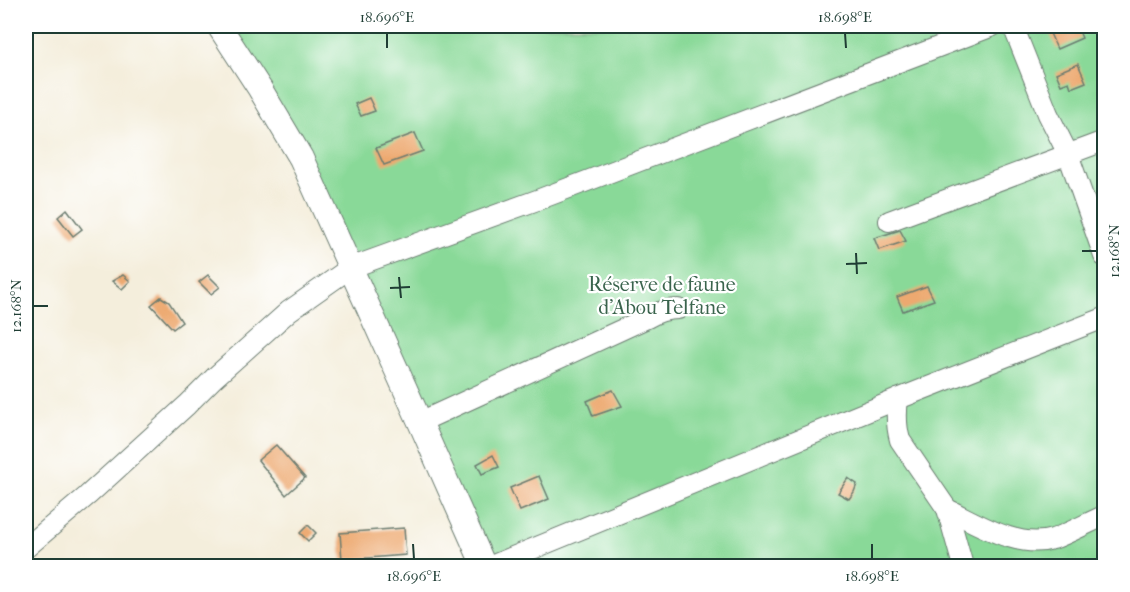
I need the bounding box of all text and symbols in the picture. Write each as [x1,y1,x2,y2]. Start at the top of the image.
text: 18.696°E [360,8,414,26]
text: 18.698°E [818,8,872,26]
text: 12.168°N [1105,224,1123,278]
park label: Réserve de faune d'Abou Telfane [588,273,736,319]
text: 12.168°N [7,279,25,333]
text: 18.696°E [387,567,441,585]
text: 18.698°E [845,567,899,585]

